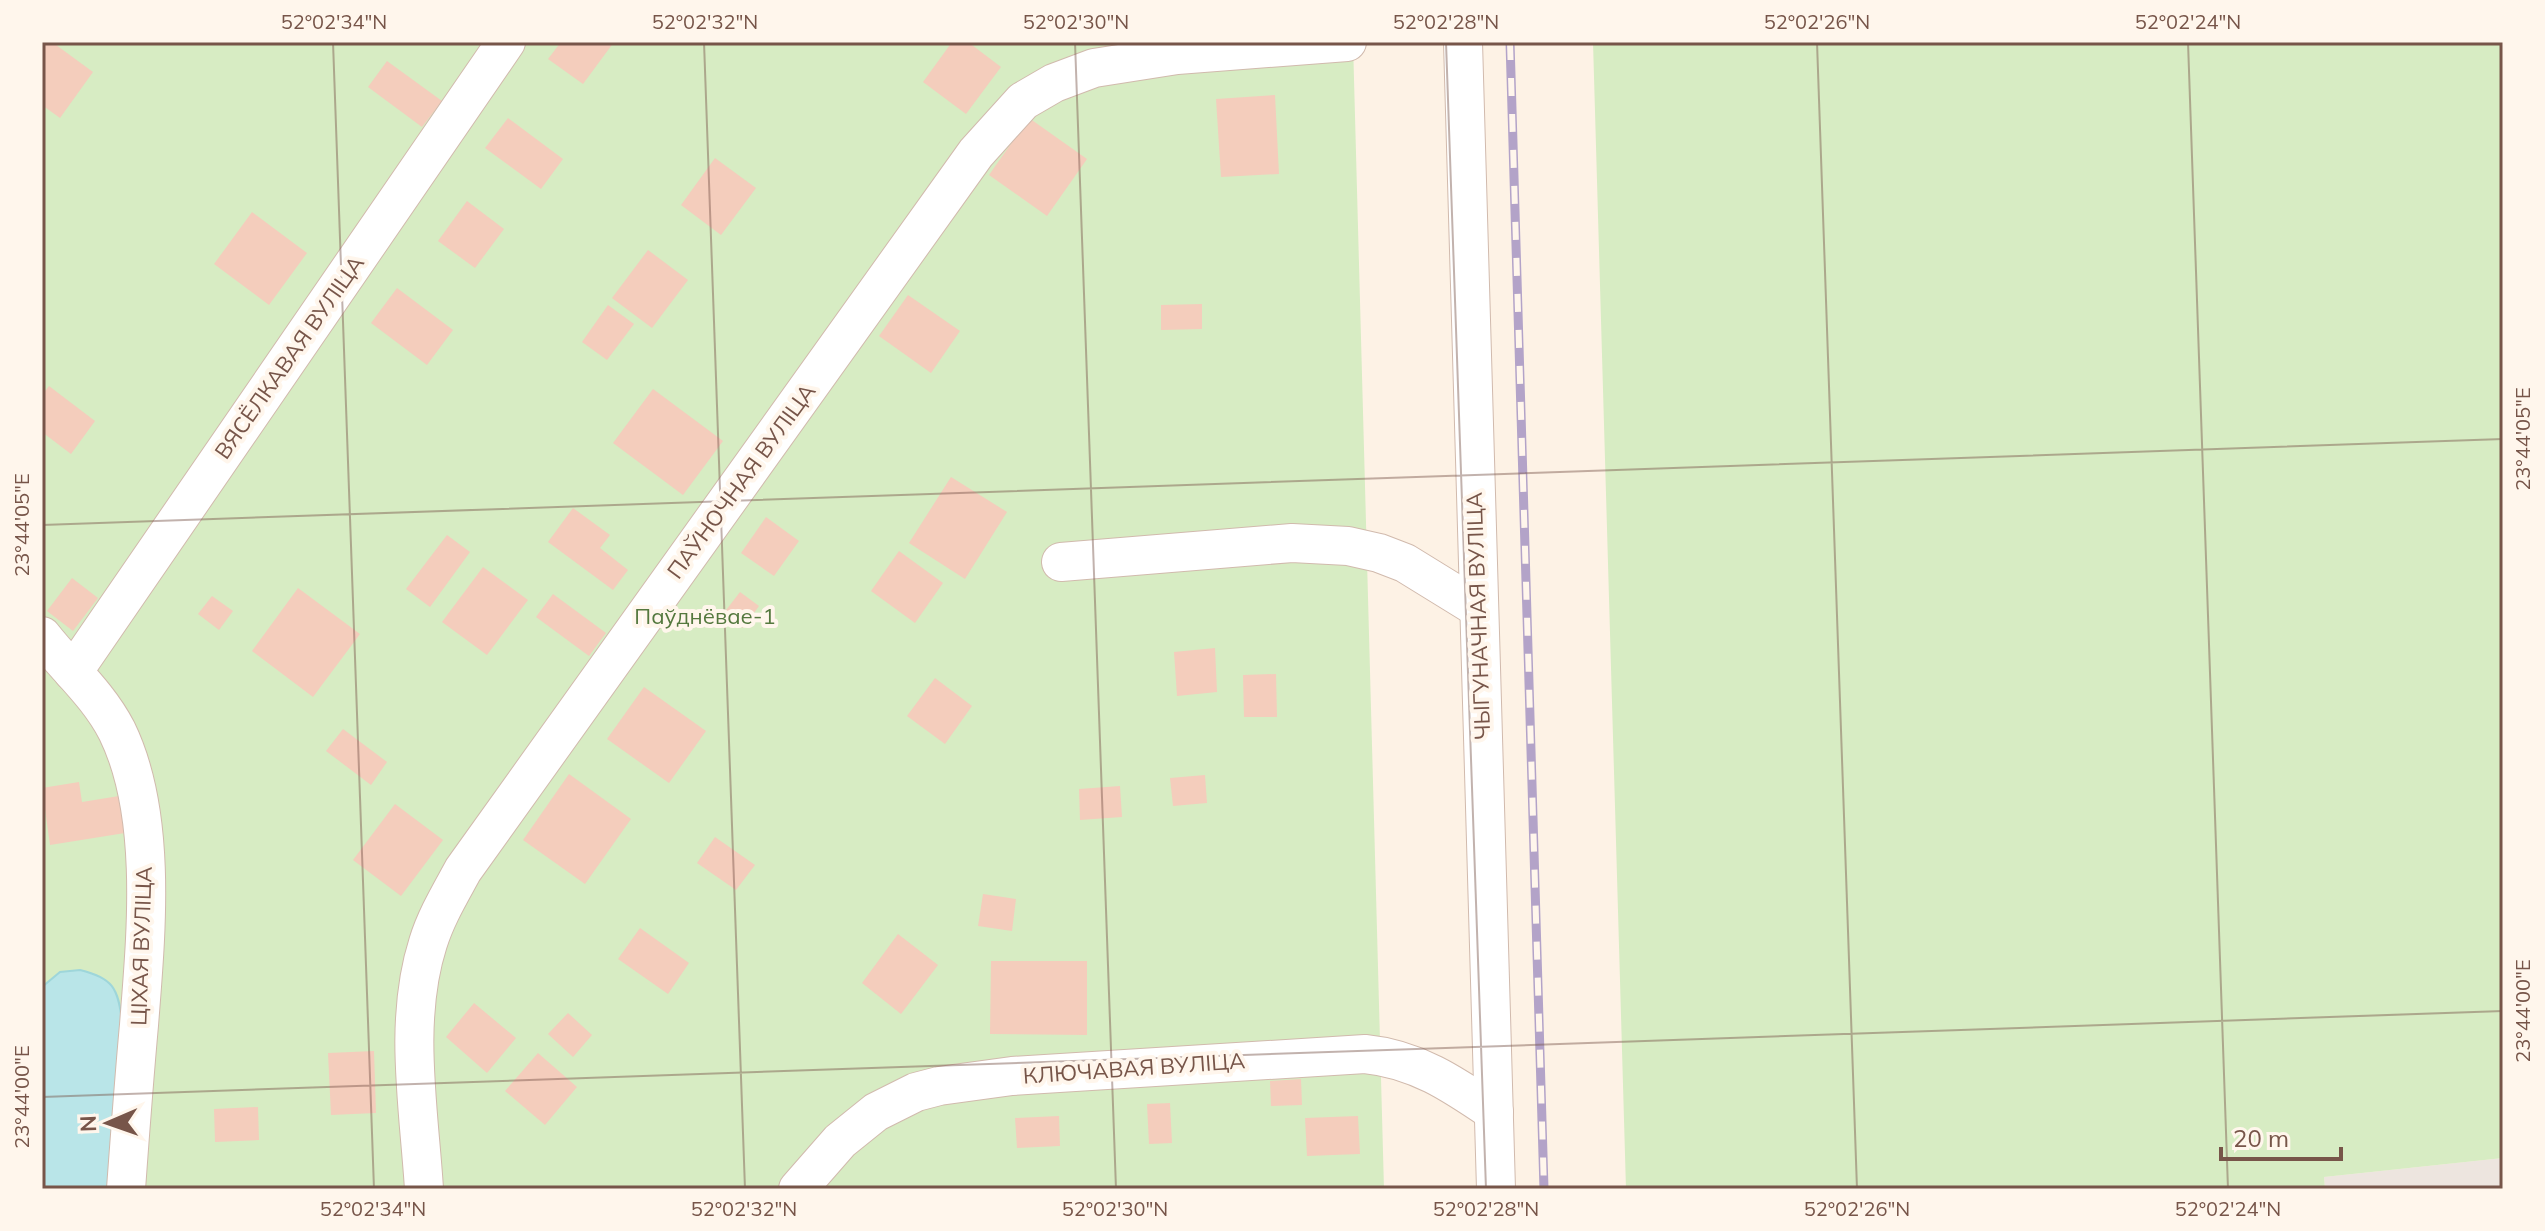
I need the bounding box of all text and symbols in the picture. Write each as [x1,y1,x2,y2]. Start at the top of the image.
text: 52°02'34"N [281,9,387,34]
text: 52°02'32"N [652,9,758,34]
text: 52°02'30"N [1023,9,1129,34]
text: 52°02'28"N [1393,9,1499,34]
text: 52°02'26"N [1764,9,1870,34]
text: 52°02'24"N [2135,9,2241,34]
street label: ВЯСЁЛКАВАЯ ВУЛІЦА [208,250,370,464]
street label: ПАЎНОЧНАЯ ВУЛІЦА [661,378,821,584]
text: 23°44'05"E [2510,387,2535,491]
text: 23°44'05"E [9,473,34,577]
street label: ЧЫГУНАЧНАЯ ВУЛІЦА [1460,492,1496,740]
park label: Паўднёвае-1 [634,602,776,630]
street label: ЦІХАЯ ВУЛІЦА [124,866,158,1026]
text: 23°44'00"E [2510,959,2535,1063]
text: 23°44'00"E [9,1045,34,1149]
street label: КЛЮЧАВАЯ ВУЛІЦА [1022,1046,1246,1090]
north arrow [68,1083,148,1163]
scale bar [2221,1111,2341,1161]
text: N [74,1115,102,1132]
text: 20 m [2233,1123,2289,1153]
text: 52°02'34"N [320,1196,426,1221]
text: 52°02'32"N [691,1196,797,1221]
text: 52°02'30"N [1062,1196,1168,1221]
text: 52°02'28"N [1433,1196,1539,1221]
text: 52°02'26"N [1804,1196,1910,1221]
text: 52°02'24"N [2175,1196,2281,1221]

